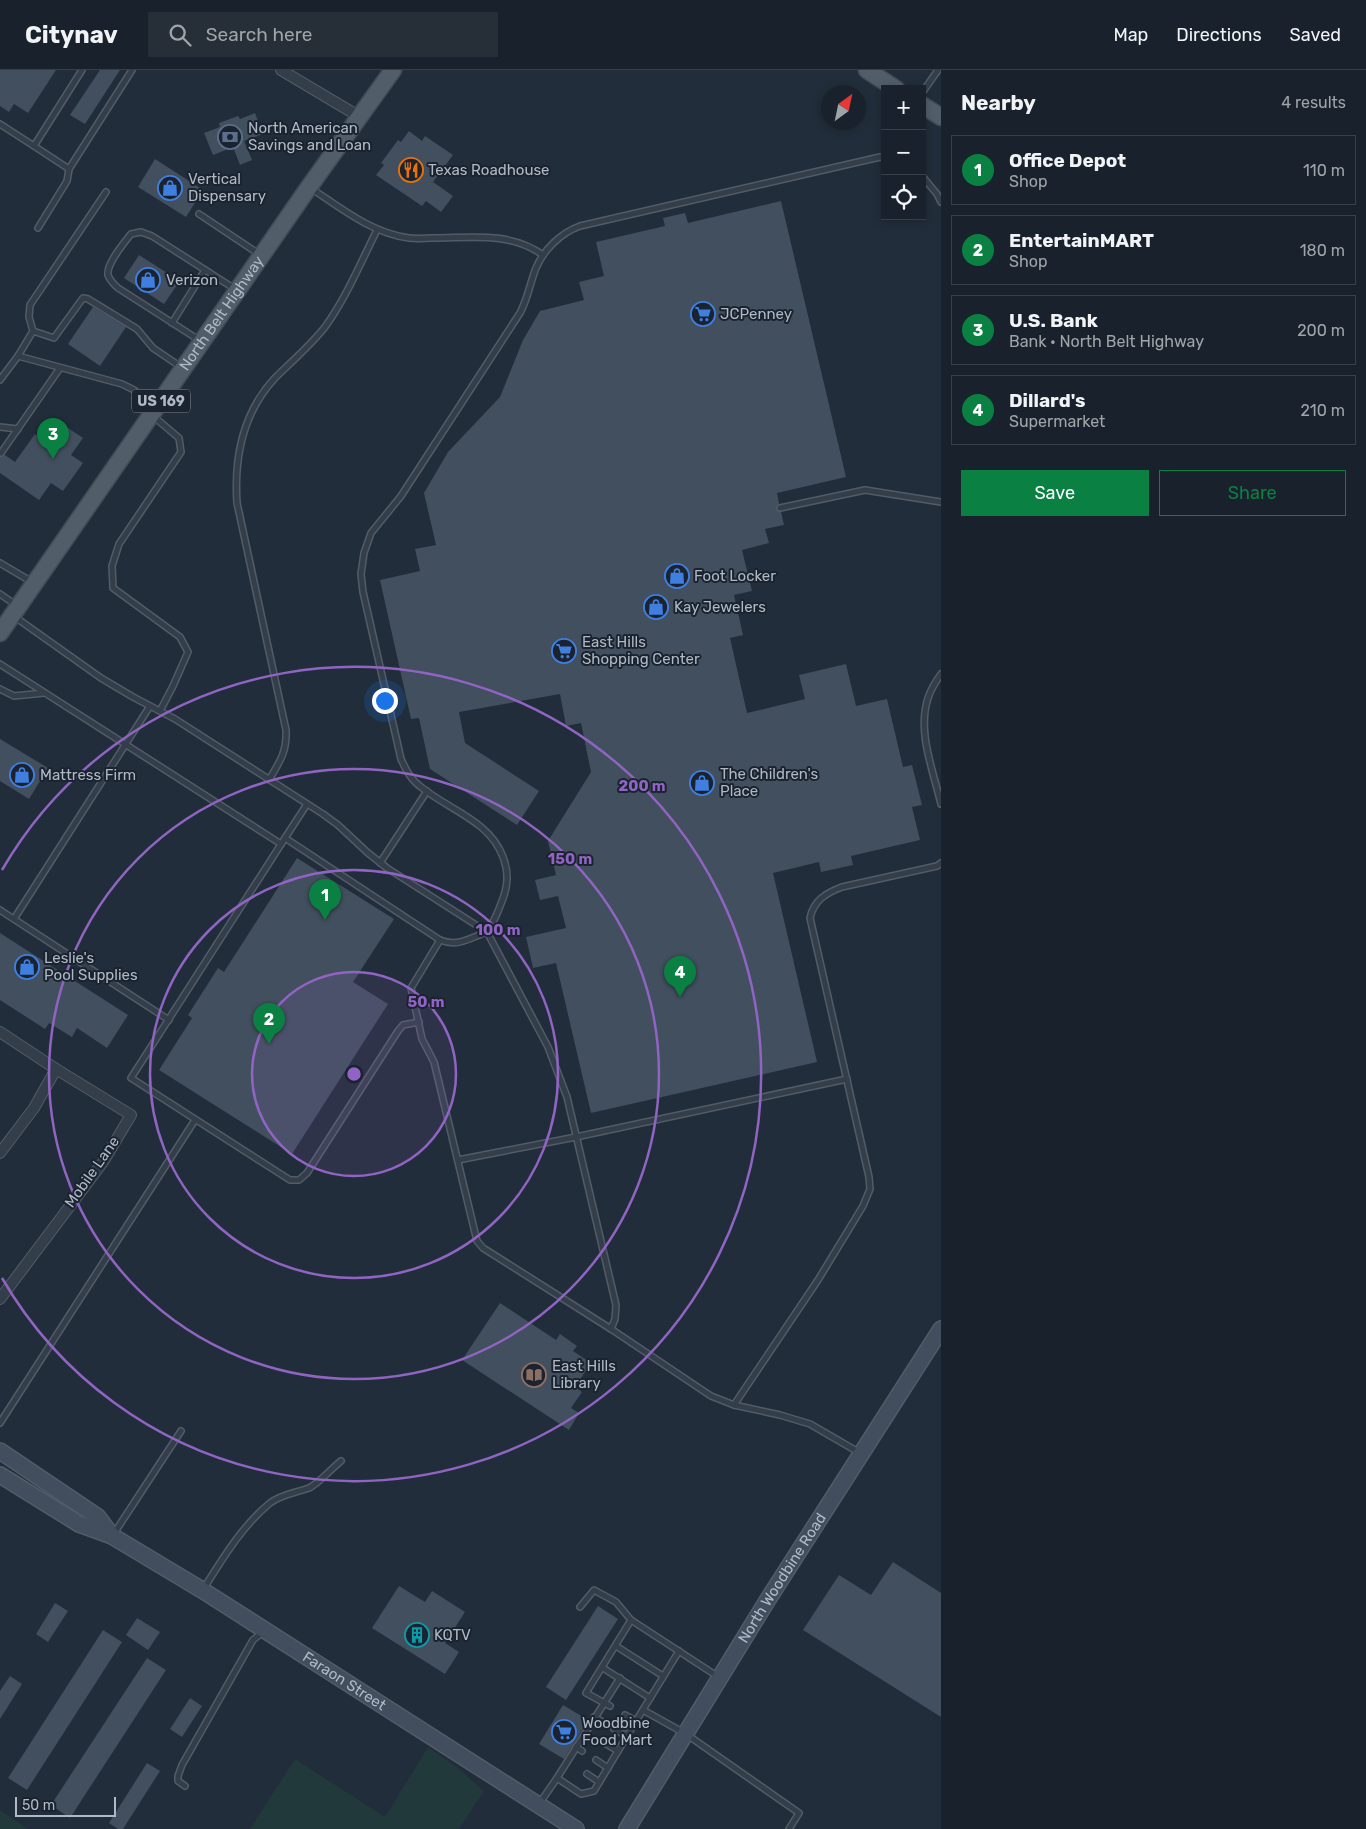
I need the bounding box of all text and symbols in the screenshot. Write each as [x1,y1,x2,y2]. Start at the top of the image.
search box [148,12,498,57]
text: Citynav [25,21,118,49]
icon: search [166,21,194,49]
text: Search here [206,23,312,46]
text: Map [1113,24,1148,46]
text: Directions [1176,24,1262,46]
text: Saved [1290,24,1341,46]
north arrow [821,85,866,130]
map controls [881,85,926,220]
button: + [881,85,926,130]
text: Nearby [961,90,1036,115]
text: 4 results [1281,93,1346,112]
place label: North American Savings and Loan [248,119,371,154]
bank icon: North American Savings and Loan [217,124,243,150]
button: − [881,130,926,175]
text: Office Depot [1009,149,1126,172]
restaurant icon: Texas Roadhouse [398,157,424,183]
place label: Texas Roadhouse [428,161,549,179]
text: 1 [974,161,982,180]
text: 110 m [1303,161,1345,180]
place label: Vertical Dispensary [188,170,266,205]
text: Shop [1009,172,1047,191]
shop icon: Vertical Dispensary [157,175,183,201]
button: locate [881,175,926,220]
text: EntertainMART [1009,229,1154,252]
text: 2 [973,241,983,260]
text: 180 m [1300,241,1345,260]
street label: North Belt Highway [175,252,268,374]
text: Shop [1009,252,1047,271]
shop icon: Verizon [135,267,161,293]
place label: Verizon [166,271,218,289]
supermarket icon: JCPenney [690,301,716,327]
place label: JCPenney [720,305,792,323]
text: U.S. Bank [1009,309,1098,332]
text: 3 [973,321,983,340]
text: 200 m [1297,321,1345,340]
text: Bank · North Belt Highway [1009,332,1204,351]
text: Dillard's [1009,389,1085,412]
road number: US 169 [132,390,190,412]
text: 4 [973,401,983,420]
text: 210 m [1300,401,1345,420]
text: Supermarket [1009,412,1105,431]
pin: 3 [37,418,69,459]
button: Save [961,470,1149,516]
button: Share [1159,470,1346,516]
shop icon: Foot Locker [664,563,690,589]
place label: Foot Locker [694,567,776,585]
shop icon: Kay Jewelers [643,594,669,620]
place label: Kay Jewelers [674,598,766,616]
place label: East Hills Shopping Center [582,633,700,668]
supermarket icon: East Hills Shopping Center [551,638,577,664]
your location [372,688,398,714]
shop icon: Mattress Firm [9,762,35,788]
place label: The Children's Place [720,765,818,800]
place label: Mattress Firm [40,766,136,784]
shop icon: The Children's Place [689,770,715,796]
text: 200 m [618,777,666,795]
text: 150 m [548,850,592,868]
pin: 1 [309,879,341,920]
text: 100 m [476,921,520,939]
place label: Leslie's Pool Supplies [44,949,138,984]
shop icon: Leslie's Pool Supplies [14,954,40,980]
pin: 4 [664,956,696,997]
text: 50 m [408,993,444,1011]
pin: 2 [253,1003,285,1044]
centre of rings [345,1065,363,1083]
street label: Mobile Lane [61,1133,123,1211]
place label: East Hills Library [552,1357,616,1392]
library icon: East Hills Library [521,1362,547,1388]
street label: North Woodbine Road [734,1510,830,1646]
building icon: KQTV [404,1622,430,1648]
place label: KQTV [434,1626,471,1644]
street label: Faraon Street [299,1648,389,1714]
place label: Woodbine Food Mart [582,1714,652,1749]
supermarket icon: Woodbine Food Mart [551,1719,577,1745]
scale bar [15,1794,116,1817]
text: 50 m [22,1797,55,1814]

